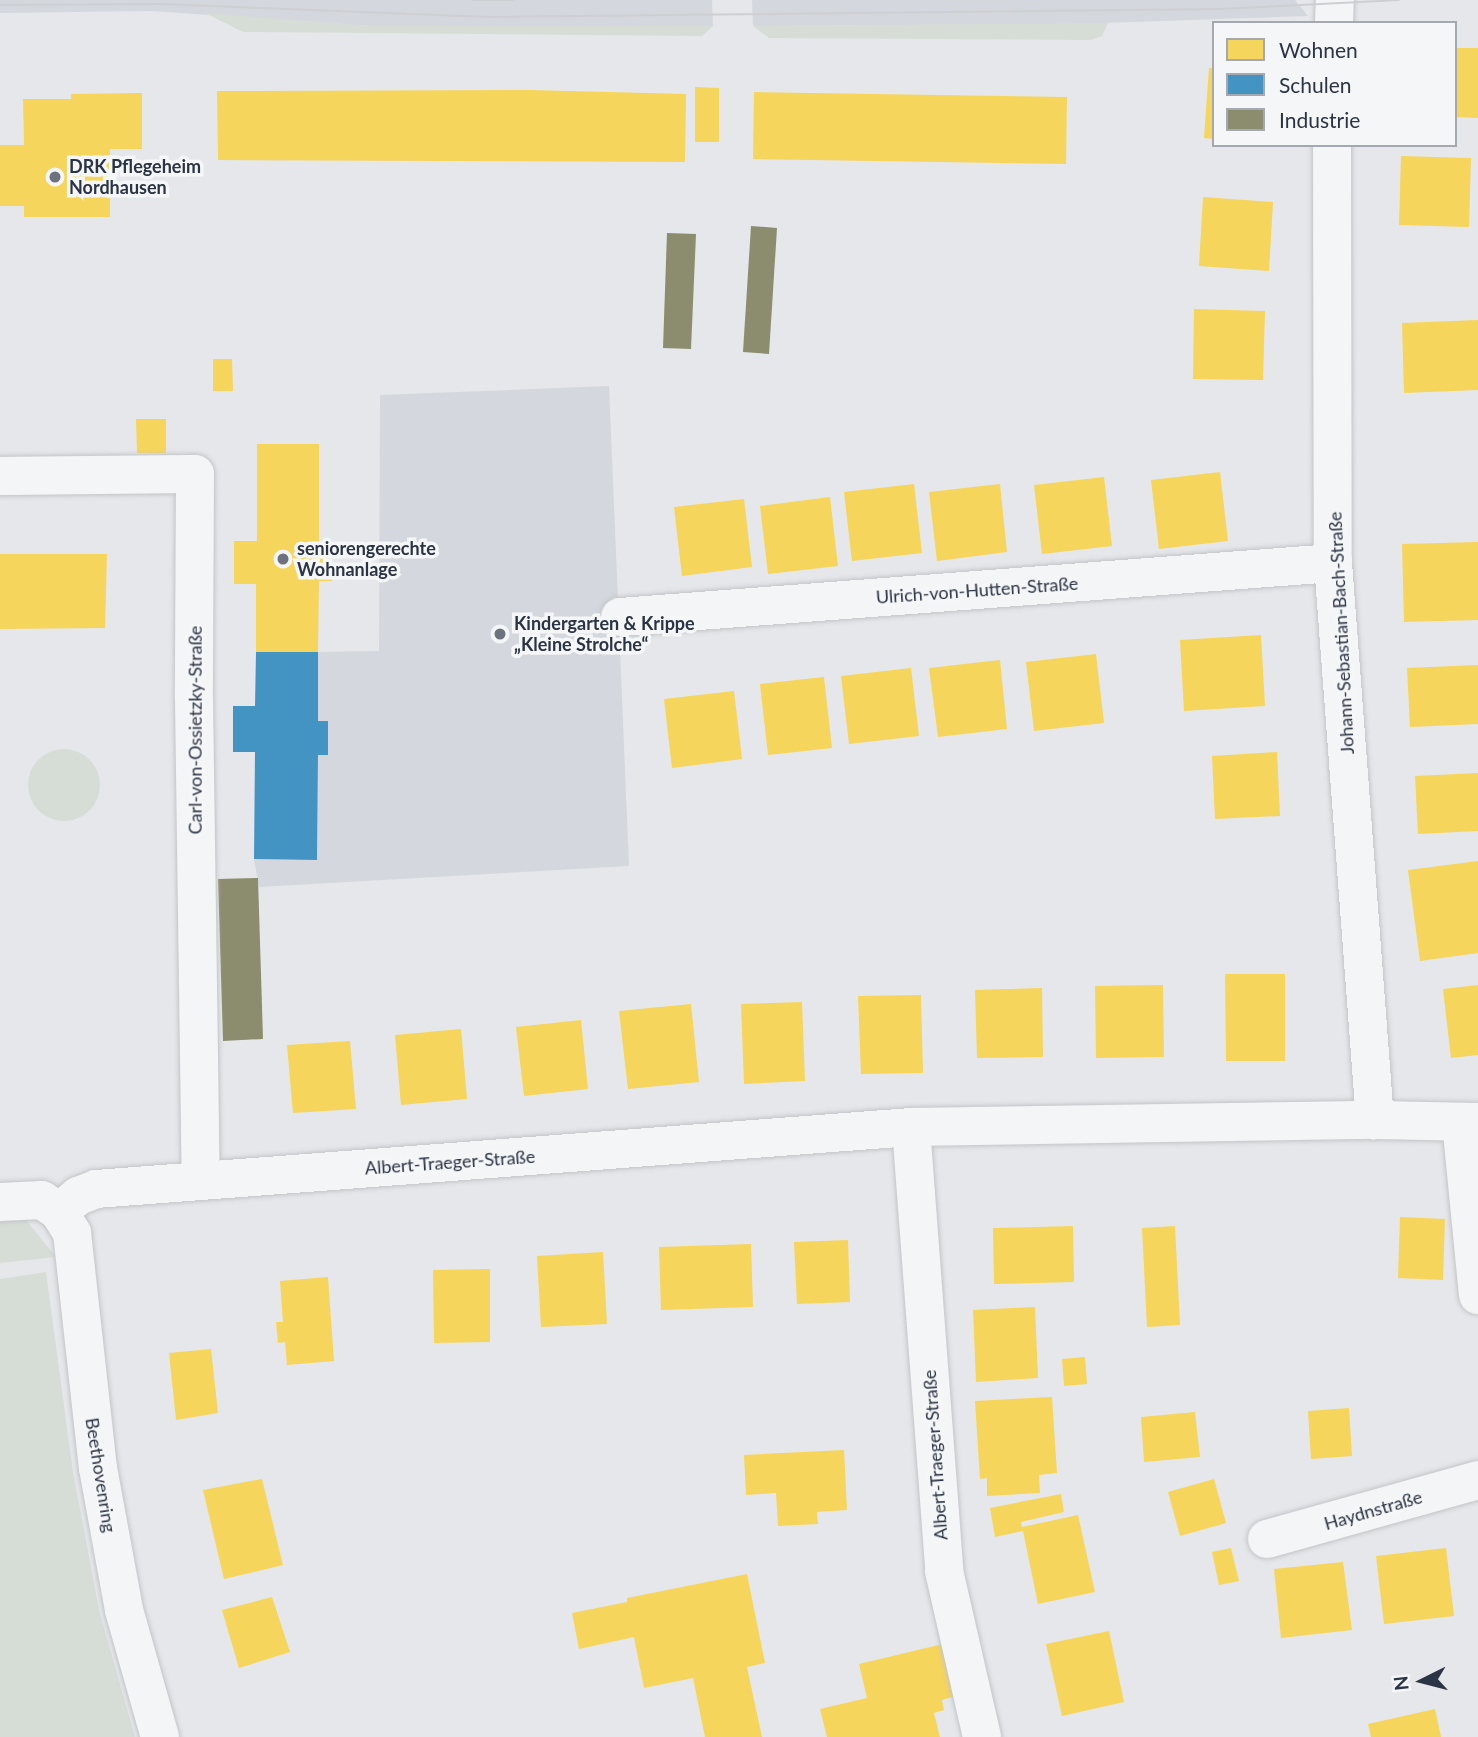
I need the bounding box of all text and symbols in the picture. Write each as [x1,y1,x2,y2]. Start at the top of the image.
legend [1212,21,1457,147]
text: Wohnen [1279,37,1358,62]
text: Schulen [1279,72,1352,97]
text: Industrie [1279,107,1360,132]
place label: DRK Pflegeheim Nordhausen [69,156,201,198]
marker: DRK Pflegeheim Nordhausen [47,169,63,185]
street label: Johann-Sebastian-Bach-Straße [1324,511,1358,755]
place label: seniorengerechte Wohnanlage [297,538,436,580]
marker: seniorengerechte Wohnanlage [275,551,291,567]
street label: Ulrich-von-Hutten-Straße [875,572,1079,608]
place label: Kindergarten & Krippe „Kleine Strolche“ [514,613,695,656]
street label: Carl-von-Ossietzky-Straße [184,626,206,834]
marker: Kindergarten & Krippe „Kleine Strolche“ [492,626,508,642]
street label: Albert-Traeger-Straße [364,1145,536,1179]
street label: Albert-Traeger-Straße [918,1369,952,1541]
street label: Beethovenring [81,1416,121,1534]
street label: Haydnstraße [1322,1486,1424,1534]
north arrow [1387,1646,1457,1716]
text: N [1388,1675,1413,1692]

